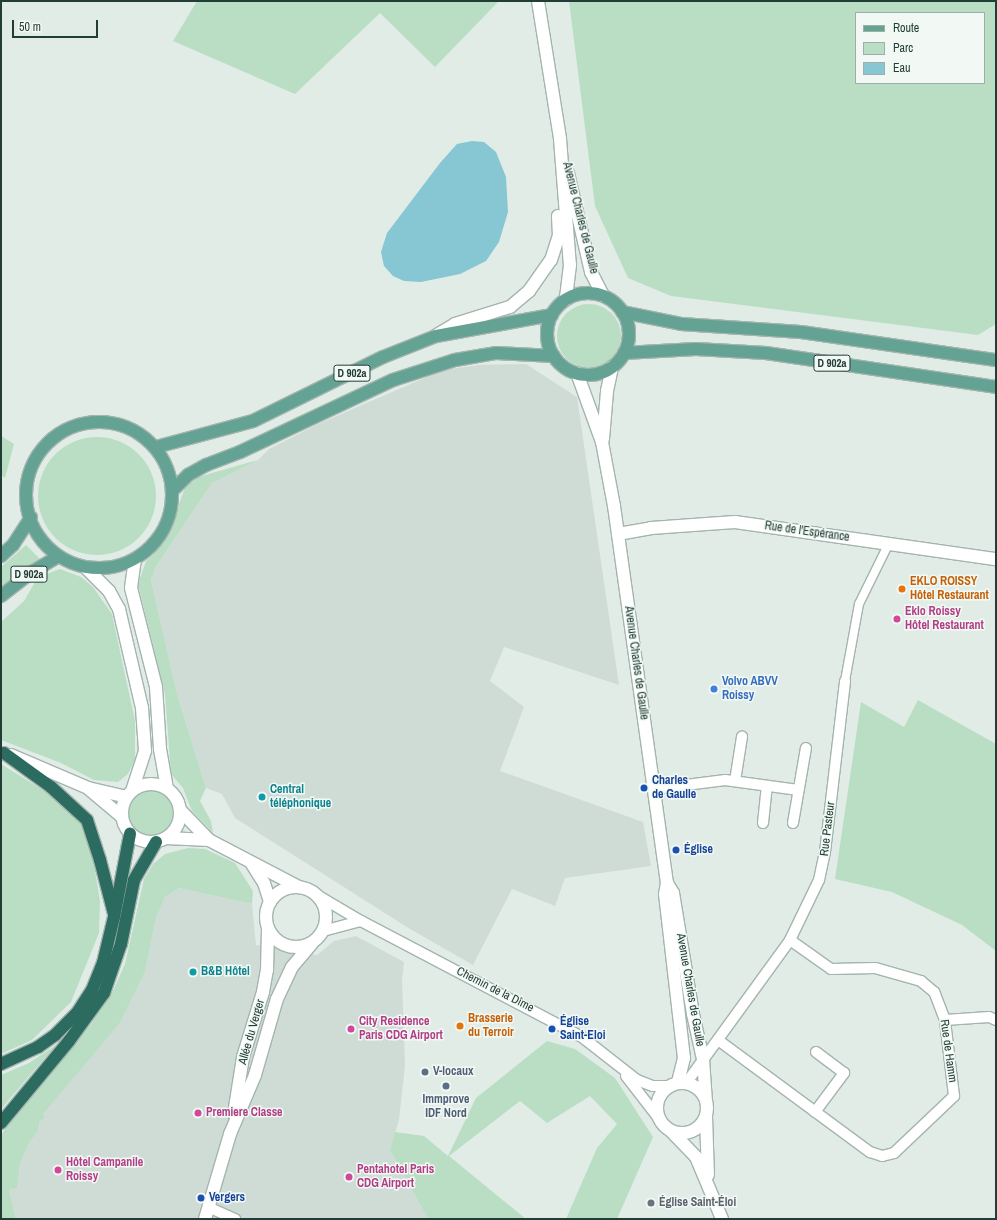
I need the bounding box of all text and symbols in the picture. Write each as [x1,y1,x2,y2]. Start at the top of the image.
scale bar [14,12,100,38]
legend [855,12,985,84]
text: 50 m [19,19,41,35]
text: Route [893,20,919,36]
text: Parc [893,40,913,56]
text: Eau [893,60,911,76]
street label: Avenue Charles de Gaulle [559,161,601,275]
road number: D 902a [813,354,851,372]
road number: D 902a [333,364,371,382]
street label: Rue de l'Espérance [764,519,850,545]
road number: D 902a [10,565,48,583]
place label: EKLO ROISSY Hôtel Restaurant [910,575,989,603]
marker: EKLO ROISSY Hôtel Restaurant [897,584,907,594]
street label: Avenue Charles de Gaulle [621,605,651,721]
place label: Eklo Roissy Hôtel Restaurant [905,605,984,633]
marker: Eklo Roissy Hôtel Restaurant [892,614,902,624]
place label: Volvo ABVV Roissy [722,675,778,703]
marker: Volvo ABVV Roissy [709,684,719,694]
place label: Charles de Gaulle [652,774,696,802]
place label: Central téléphonique [270,783,331,811]
marker: Charles de Gaulle [639,783,649,793]
marker: Central téléphonique [257,792,267,802]
street label: Rue Pasteur [818,801,838,857]
place label: Église [684,843,713,857]
marker: Église [671,845,681,855]
street label: Avenue Charles de Gaulle [673,932,707,1048]
street label: Chemin de la Dîme [454,964,536,1016]
place label: B&B Hôtel [201,965,250,979]
marker: B&B Hôtel [188,967,198,977]
street label: Allée du Verger [236,998,268,1066]
place label: Brasserie du Terroir [468,1012,514,1040]
place label: City Residence Paris CDG Airport [359,1015,443,1043]
place label: Église Saint-Eloi [560,1015,605,1043]
street label: Rue de Hamm [936,1019,960,1083]
marker: Brasserie du Terroir [455,1021,465,1031]
marker: City Residence Paris CDG Airport [346,1024,356,1034]
marker: Église Saint-Eloi [547,1024,557,1034]
place label: V-locaux [433,1065,473,1079]
marker: V-locaux [420,1067,430,1077]
marker: Immprove IDF Nord [441,1081,451,1091]
place label: Immprove IDF Nord [422,1093,470,1121]
place label: Premiere Classe [206,1106,283,1120]
marker: Premiere Classe [193,1108,203,1118]
place label: Hôtel Campanile Roissy [66,1156,143,1184]
place label: Pentahotel Paris CDG Airport [357,1163,434,1191]
marker: Hôtel Campanile Roissy [53,1165,63,1175]
marker: Pentahotel Paris CDG Airport [344,1172,354,1182]
place label: Vergers [209,1191,245,1205]
marker: Vergers [196,1193,206,1203]
place label: Église Saint-Éloi [659,1196,736,1210]
marker: Église Saint-Éloi [646,1198,656,1208]

